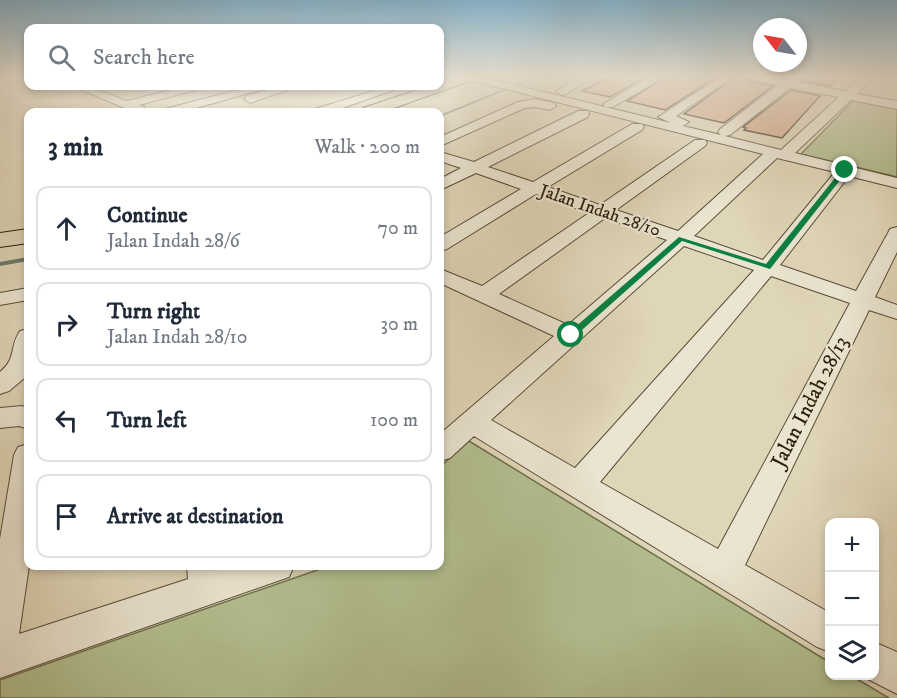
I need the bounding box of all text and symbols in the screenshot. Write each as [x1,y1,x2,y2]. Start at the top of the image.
north arrow [753,18,807,72]
search box [24,24,444,90]
icon: search [45,41,78,74]
text: Search here [93,44,195,71]
text: 3 min [48,131,103,164]
text: Walk · 200 m [314,135,420,160]
route end [831,156,857,182]
street label: Jalan Indah 28/10 [535,179,663,242]
text: Continue [107,202,188,229]
icon: ahead [50,212,83,245]
text: 70 m [377,216,418,241]
text: Jalan Indah 28/6 [107,229,240,254]
text: Turn right [107,298,200,325]
icon: right [50,308,83,341]
text: 30 m [380,312,418,337]
route start [557,321,583,347]
text: Jalan Indah 28/10 [107,325,248,350]
street label: Jalan Indah 28/13 [765,332,854,474]
icon: left [50,404,83,437]
text: Turn left [107,407,187,434]
text: 100 m [370,408,418,433]
icon: arrive [50,500,83,533]
text: Arrive at destination [107,503,284,530]
map controls [825,518,879,680]
button: + [825,518,879,572]
button: − [825,572,879,626]
button: layers [825,626,879,680]

